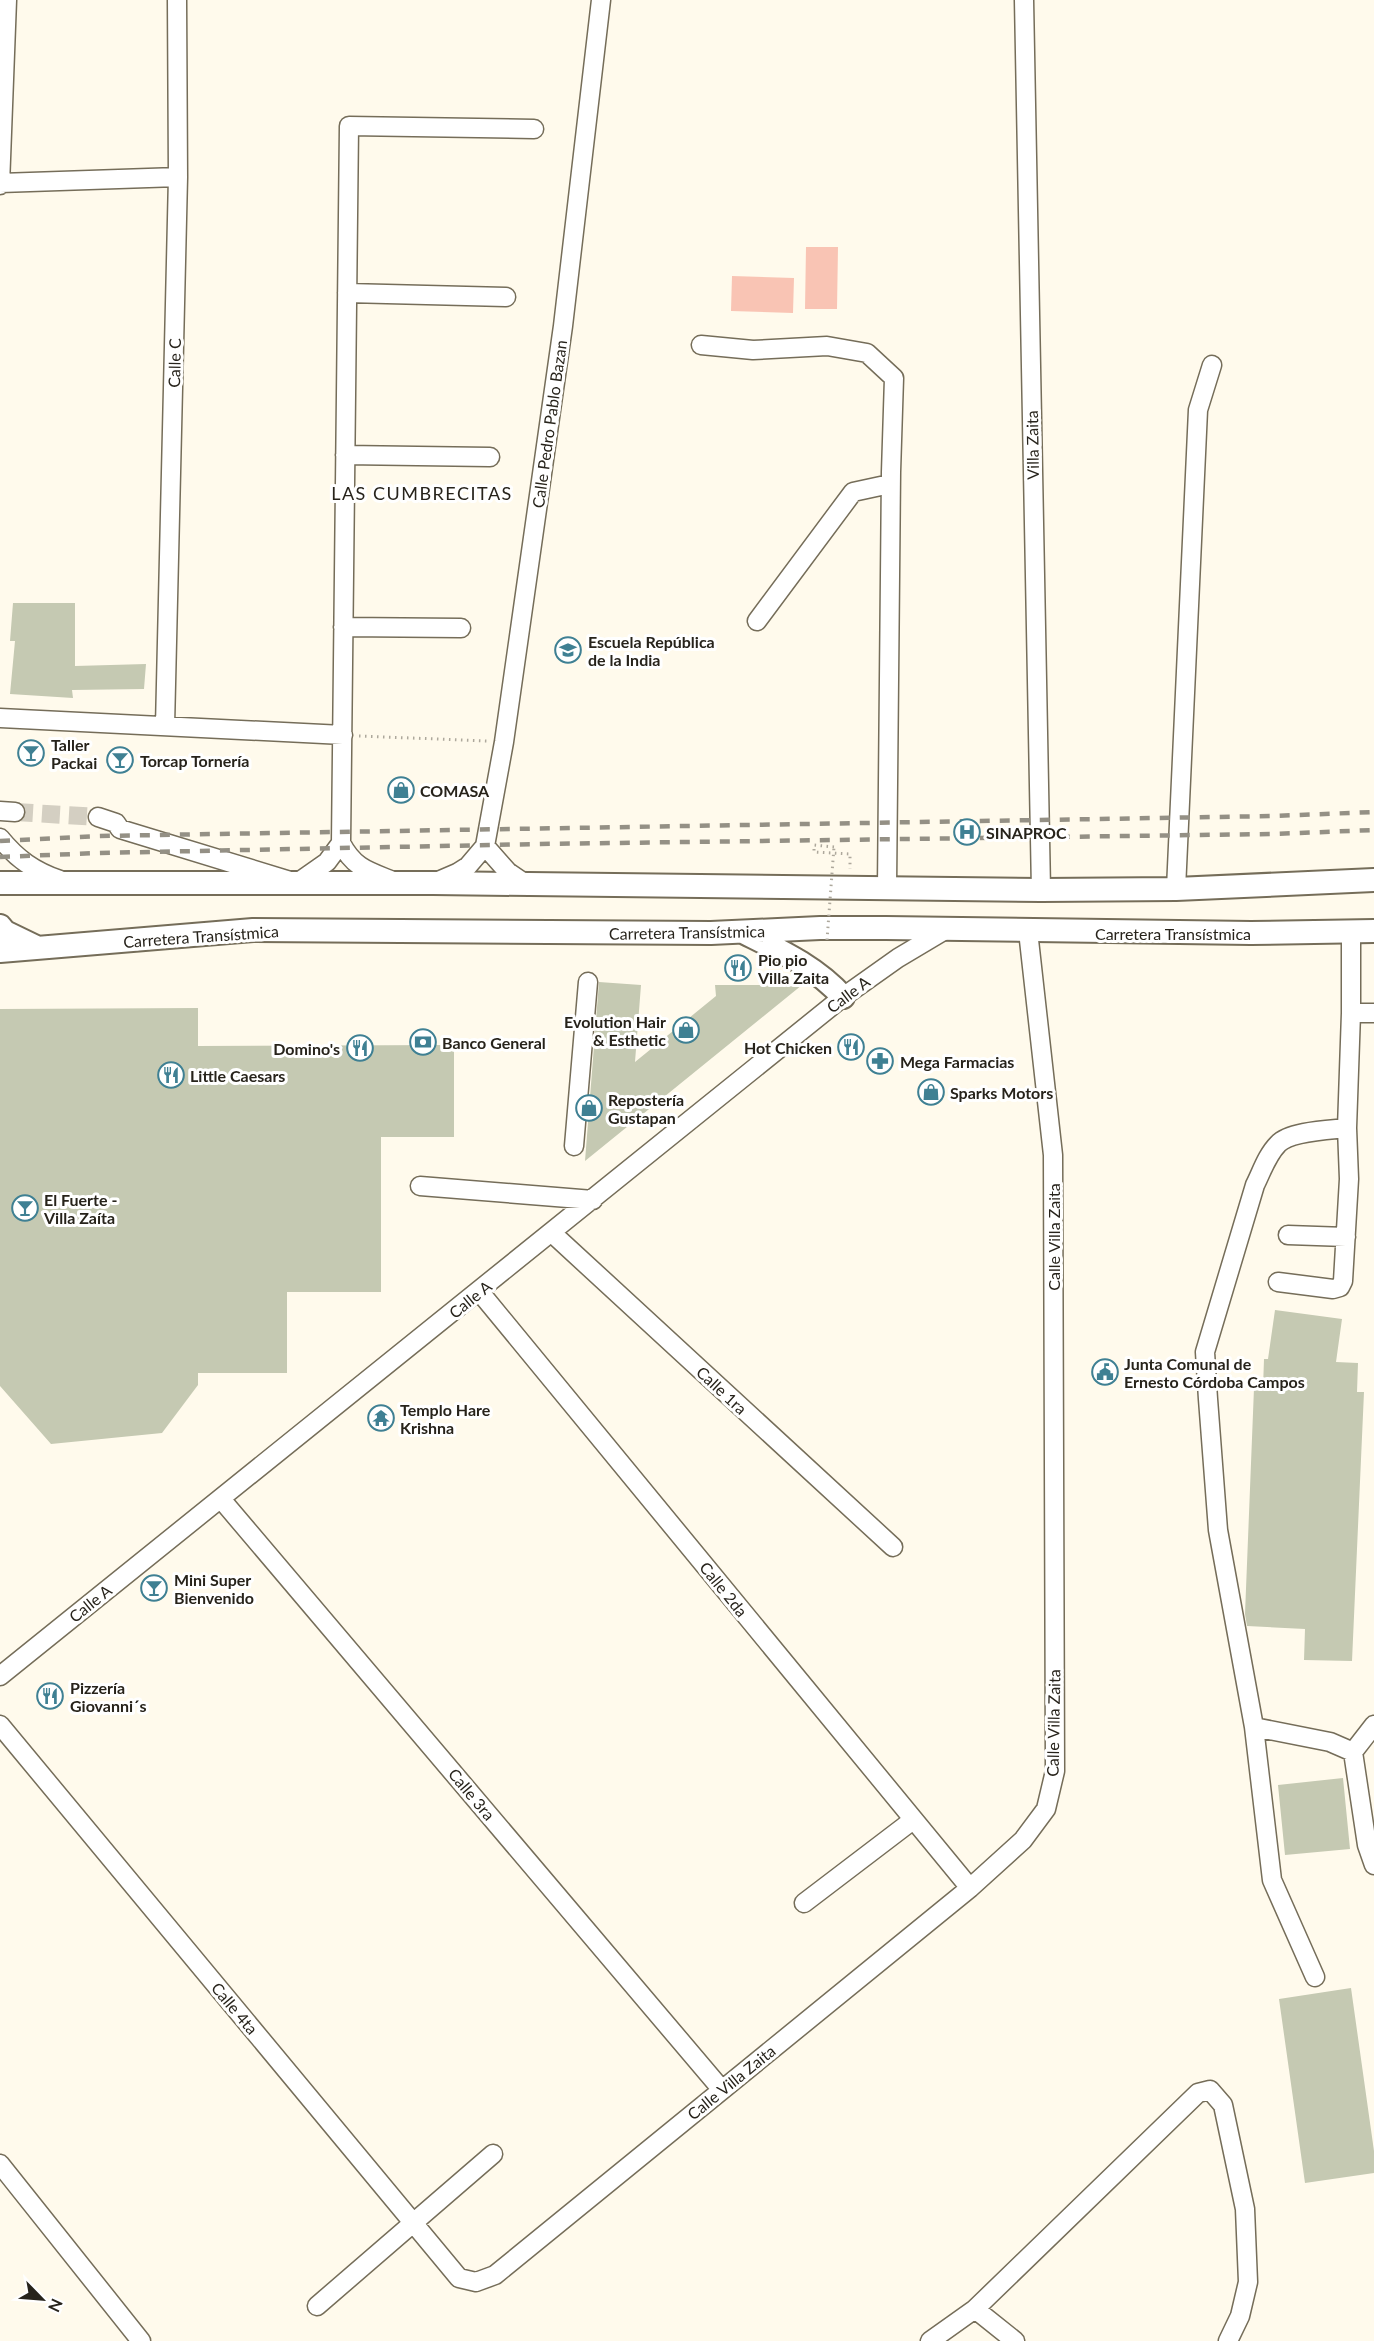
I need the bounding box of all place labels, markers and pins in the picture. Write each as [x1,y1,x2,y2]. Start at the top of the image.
place label: Escuela República de la India [588,632,715,669]
school or university icon: Escuela República de la India [553,635,583,665]
place label: Taller Packai [51,735,97,772]
bar icon: Taller Packai [16,738,46,768]
bar icon: Torcap Tornería [105,745,135,775]
place label: Torcap Tornería [140,751,249,770]
shop icon: COMASA [386,775,416,805]
place label: COMASA [420,781,490,800]
hospital icon: SINAPROC [952,817,982,847]
place label: SINAPROC [986,823,1067,842]
place label: Pio pio Villa Zaita [757,950,829,987]
restaurant icon: Pio pio Villa Zaita [723,953,753,983]
place label: Evolution Hair & Esthetic [564,1012,666,1049]
shop icon: Evolution Hair & Esthetic [671,1015,701,1045]
bank icon: Banco General [408,1027,438,1057]
restaurant icon: Hot Chicken [836,1032,866,1062]
restaurant icon: Domino's [345,1033,375,1063]
place label: Banco General [442,1033,546,1052]
place label: Hot Chicken [744,1038,832,1057]
place label: Domino's [273,1039,340,1058]
pharmacy icon: Mega Farmacias [865,1046,895,1076]
place label: Mega Farmacias [900,1052,1014,1071]
restaurant icon: Little Caesars [156,1060,186,1090]
place label: Little Caesars [190,1066,285,1085]
shop icon: Sparks Motors [916,1077,946,1107]
place label: Sparks Motors [950,1083,1053,1102]
place label: Repostería Gustapan [608,1090,684,1127]
shop icon: Repostería Gustapan [574,1093,604,1123]
place label: El Fuerte - Villa Zaíta [43,1190,117,1227]
bar icon: El Fuerte - Villa Zaíta [10,1193,40,1223]
place label: Junta Comunal de Ernesto Córdoba Campos [1124,1354,1305,1391]
public building icon: Junta Comunal de Ernesto Córdoba Campos [1090,1357,1120,1387]
place label: Templo Hare Krishna [400,1400,491,1437]
temple icon: Templo Hare Krishna [366,1403,396,1433]
place label: Mini Super Bienvenido [174,1570,254,1607]
bar icon: Mini Super Bienvenido [139,1573,169,1603]
place label: Pizzería Giovanni´s [70,1678,147,1715]
restaurant icon: Pizzería Giovanni´s [35,1681,65,1711]

